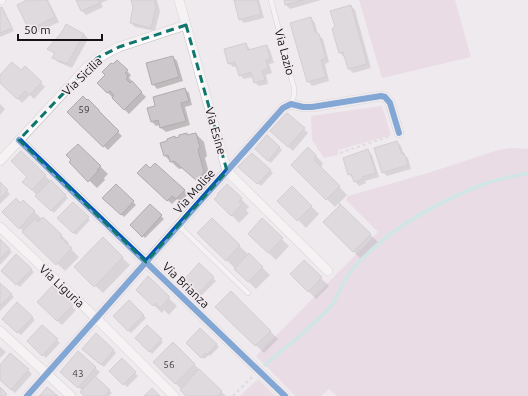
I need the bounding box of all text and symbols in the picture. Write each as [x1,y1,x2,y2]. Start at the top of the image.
scale bar [18,16,102,42]
text: 50 m [24,23,51,36]
street label: Via Lazio [273,27,297,77]
street label: Via Sicilia [60,54,104,98]
house number: 59 [78,104,90,115]
street label: Via Esine [203,106,229,156]
street label: Via Molise [171,166,217,216]
street label: Via Brianza [160,260,212,310]
street label: Via Liguria [37,262,87,310]
house number: 56 [163,359,175,370]
house number: 43 [72,368,84,379]

